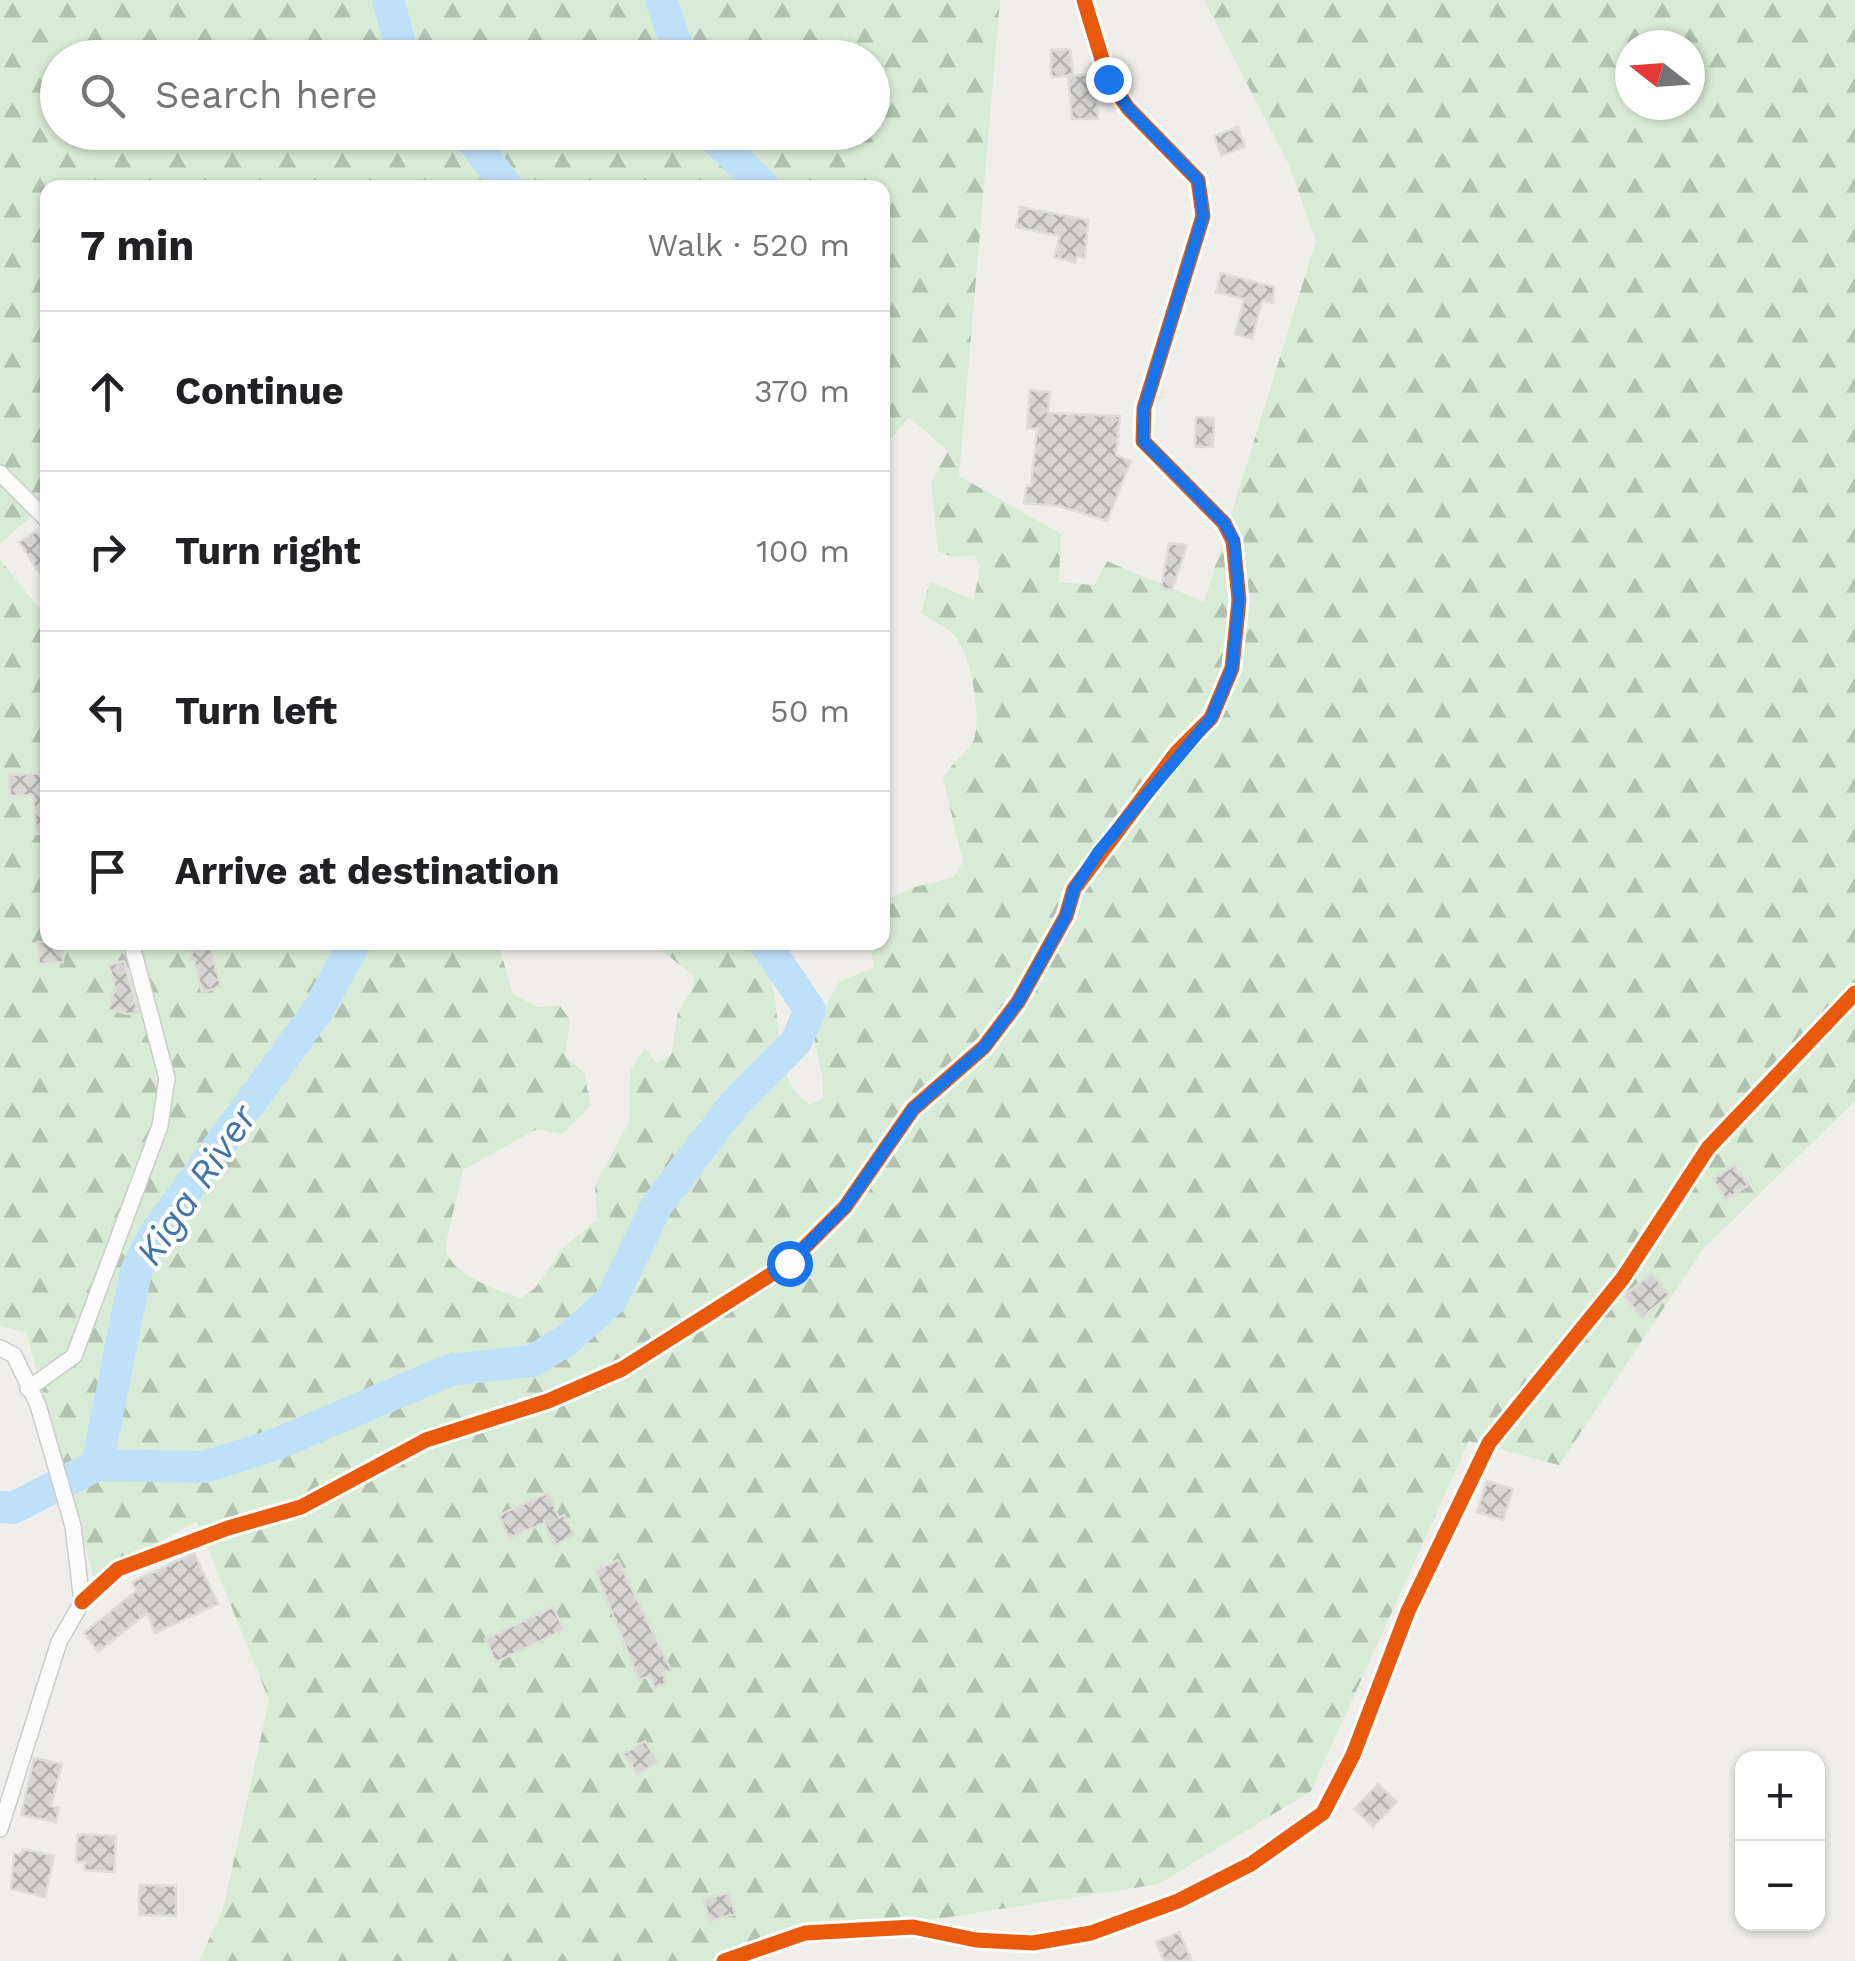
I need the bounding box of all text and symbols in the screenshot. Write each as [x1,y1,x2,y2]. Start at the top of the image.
north arrow [1615,30,1705,120]
search box [40,40,890,150]
route end [1086,57,1132,103]
icon: search [75,68,130,123]
text: Search here [155,73,378,117]
text: 7 min [80,221,194,270]
text: Walk · 520 m [648,226,850,264]
icon: ahead [80,364,135,419]
text: Continue [175,369,344,413]
text: 370 m [754,372,850,410]
icon: right [80,524,135,579]
text: Turn right [175,529,361,573]
text: 100 m [756,532,850,570]
icon: left [80,684,135,739]
text: Turn left [175,689,337,733]
text: 50 m [770,692,850,730]
icon: arrive [80,844,135,899]
text: Arrive at destination [175,849,560,893]
water label: Kiga River [127,1096,266,1273]
route start [767,1241,813,1287]
map controls [1735,1751,1825,1931]
button: + [1735,1751,1825,1841]
button: − [1735,1841,1825,1931]

